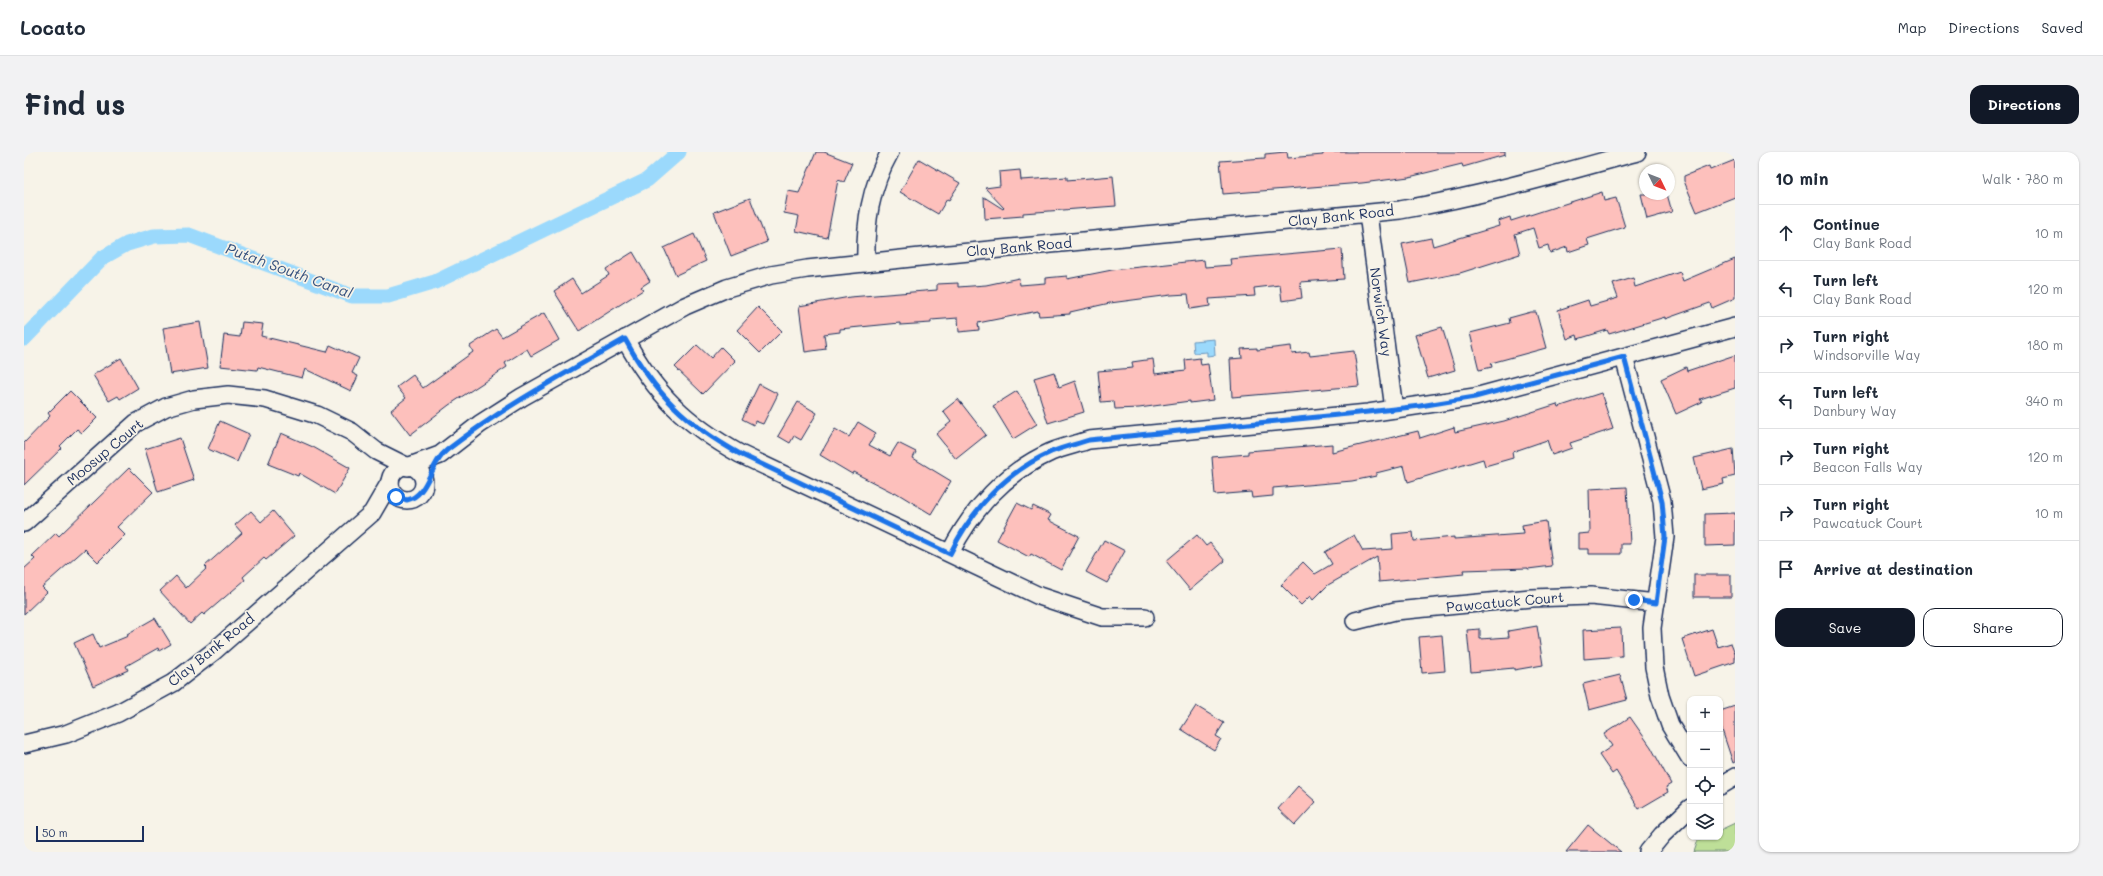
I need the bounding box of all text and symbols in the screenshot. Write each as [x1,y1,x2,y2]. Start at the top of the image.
text: Locato [20,15,86,40]
text: Map [1898,18,1926,37]
text: Directions [1948,18,2019,37]
text: Saved [2041,18,2083,37]
button: Directions [1970,85,2079,124]
text: Find us [24,86,125,122]
north arrow [1639,164,1675,200]
text: 10 min [1775,167,1829,189]
text: Walk · 780 m [1982,170,2063,187]
street label: Clay Bank Road [1287,201,1395,230]
text: Continue [1813,214,1880,234]
icon: ahead [1775,222,1797,244]
text: 10 m [2035,224,2063,241]
street label: Clay Bank Road [965,232,1073,261]
text: Clay Bank Road [1813,234,1911,251]
water label: Putah South Canal [223,238,356,302]
street label: Norwich Way [1366,266,1397,358]
text: Turn left [1813,270,1878,290]
icon: left [1775,278,1797,300]
text: 120 m [2027,280,2063,297]
text: Clay Bank Road [1813,290,1911,307]
text: Turn right [1813,326,1890,346]
icon: right [1775,334,1797,356]
text: 180 m [2027,336,2063,353]
text: Windsorville Way [1813,346,1920,363]
text: Turn left [1813,382,1878,402]
icon: left [1775,390,1797,412]
text: 340 m [2025,392,2063,409]
text: Danbury Way [1813,402,1896,419]
street label: Moosup Court [62,414,147,489]
text: Turn right [1813,438,1890,458]
icon: right [1775,446,1797,468]
text: 120 m [2027,448,2063,465]
text: Beacon Falls Way [1813,458,1923,475]
route start [387,488,405,506]
text: Turn right [1813,494,1890,514]
icon: right [1775,502,1797,524]
text: 10 m [2035,504,2063,521]
text: Pawcatuck Court [1813,514,1923,531]
icon: arrive [1775,558,1797,580]
text: Arrive at destination [1813,559,1973,579]
street label: Pawcatuck Court [1445,587,1565,616]
route end [1625,591,1643,609]
button: Save [1775,608,1915,647]
button: Share [1923,608,2063,647]
street label: Clay Bank Road [164,609,258,690]
map controls [1687,696,1723,840]
button: + [1687,696,1723,732]
button: − [1687,732,1723,768]
button: locate [1687,768,1723,804]
button: layers [1687,804,1723,840]
scale bar [36,824,144,843]
text: 50 m [42,825,68,840]

